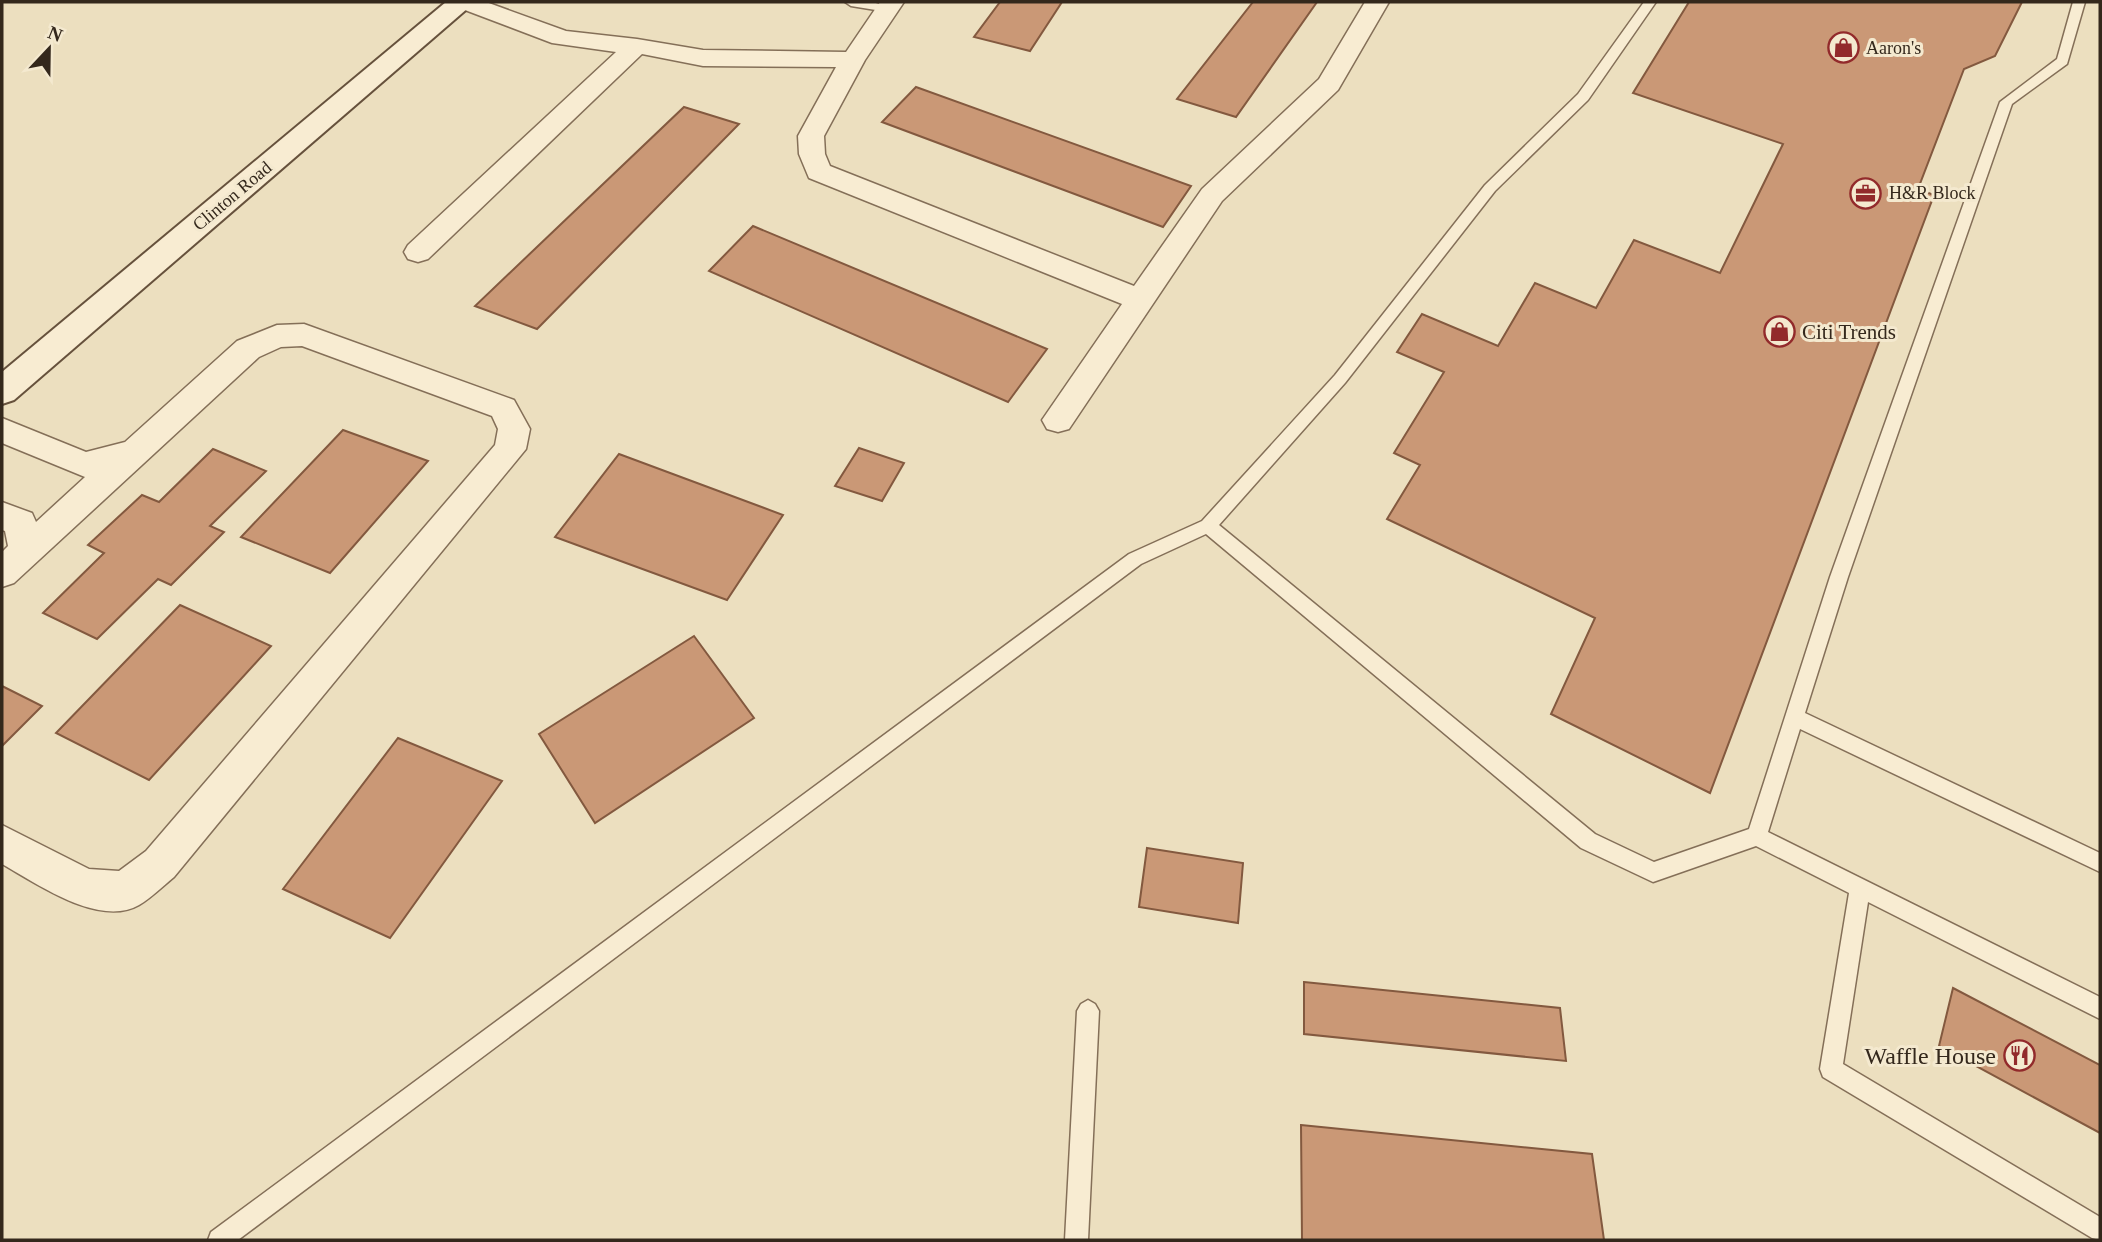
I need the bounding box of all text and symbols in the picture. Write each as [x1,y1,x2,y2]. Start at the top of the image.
north arrow [14,14,84,84]
text: N [45,21,66,46]
shop icon: Aaron's [1826,31,1860,65]
place label: Aaron's [1866,38,1921,58]
street label: Clinton Road [189,157,275,235]
office icon: H&R Block [1849,176,1883,210]
place label: H&R Block [1889,183,1976,203]
shop icon: Citi Trends [1762,315,1796,349]
place label: Citi Trends [1802,320,1896,344]
restaurant icon: Waffle House [2002,1039,2036,1073]
place label: Waffle House [1864,1043,1996,1069]

